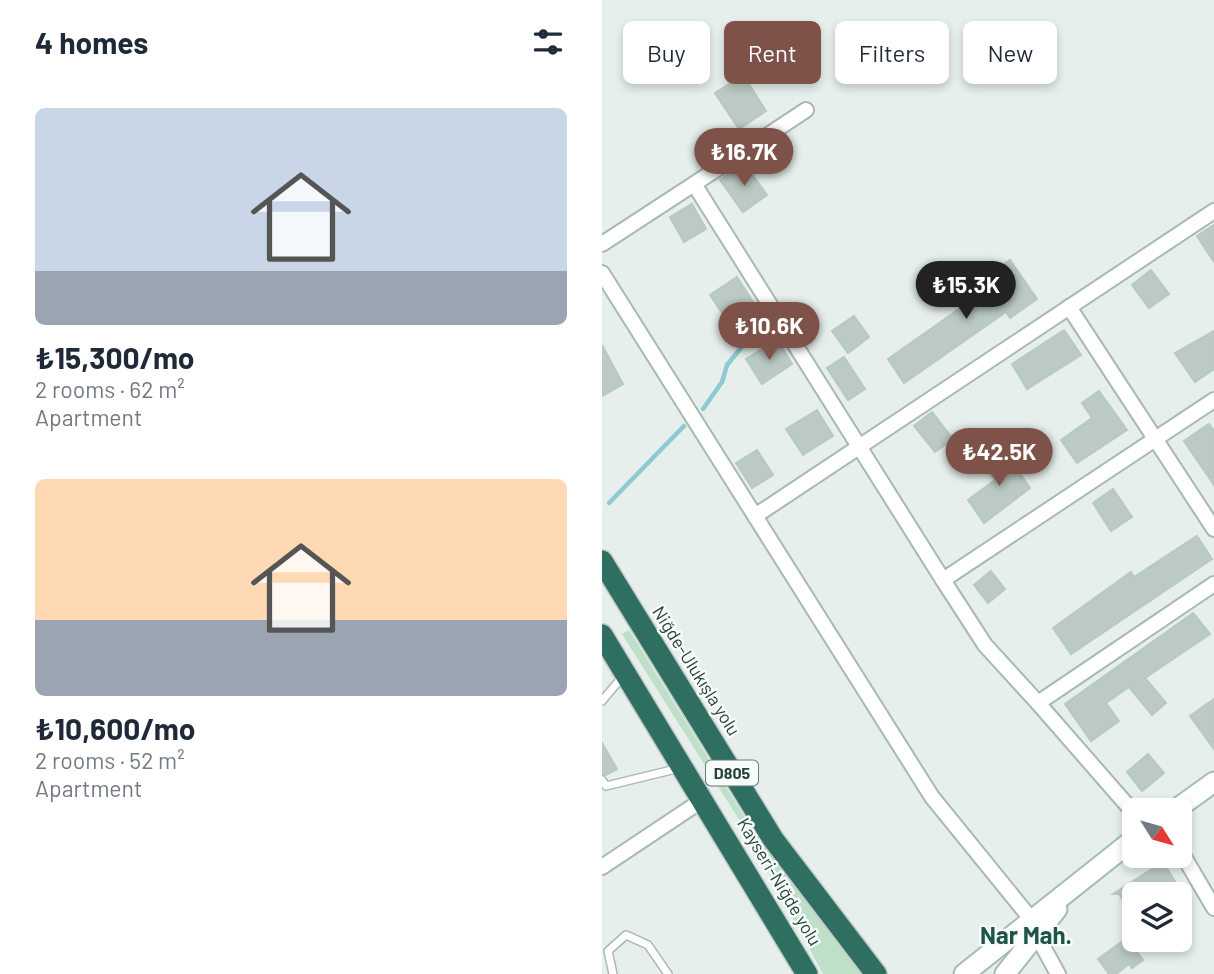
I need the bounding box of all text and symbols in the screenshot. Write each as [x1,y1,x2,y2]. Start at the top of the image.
chip: Buy [623,21,710,84]
chip: Rent [724,21,821,84]
chip: Filters [835,21,949,84]
chip: New [963,21,1057,84]
icon: filters [529,23,567,61]
text: 4 homes [35,24,148,60]
pin: ₺16.7K [687,128,801,188]
text: ₺16.7K [710,137,778,165]
icon: home [238,154,364,280]
pin: ₺15.3K [909,262,1023,321]
text: ₺15.3K [932,270,1000,298]
pin: ₺10.6K [712,302,826,362]
text: ₺10.6K [734,311,804,339]
text: ₺15,300/mo [35,339,195,375]
text: 2 rooms · 62 m² [35,375,185,403]
text: Apartment [35,403,142,431]
pin: ₺42.5K [942,428,1056,488]
text: ₺42.5K [962,437,1036,465]
icon: home [238,525,364,651]
street label: Niğde-Ulukışla yolu [648,602,746,739]
text: ₺10,600/mo [35,710,195,746]
text: 2 rooms · 52 m² [35,746,185,774]
road number: D805 [706,760,758,786]
text: Apartment [35,774,142,802]
north arrow [1122,798,1192,868]
map controls [1122,798,1192,952]
street label: Kayseri-Niğde yolu [733,814,827,949]
button: layers [1122,882,1192,952]
district label: Nar Mah. [980,920,1072,949]

